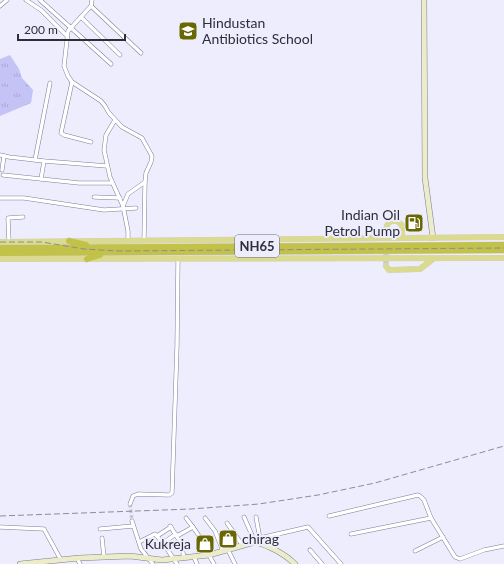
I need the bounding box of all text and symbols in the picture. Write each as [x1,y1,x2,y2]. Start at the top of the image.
place label: Hindustan Antibiotics School [202,14,313,47]
scale bar [18,16,125,42]
school or university icon: Hindustan Antibiotics School [177,20,199,42]
text: 200 m [24,22,58,37]
place label: Indian Oil Petrol Pump [324,206,400,239]
fuel station icon: Indian Oil Petrol Pump [403,212,425,234]
road number: NH65 [235,235,279,257]
shop icon: chirag [217,528,239,550]
place label: chirag [242,530,279,547]
shop icon: Kukreja [194,533,216,555]
place label: Kukreja [145,535,191,552]

